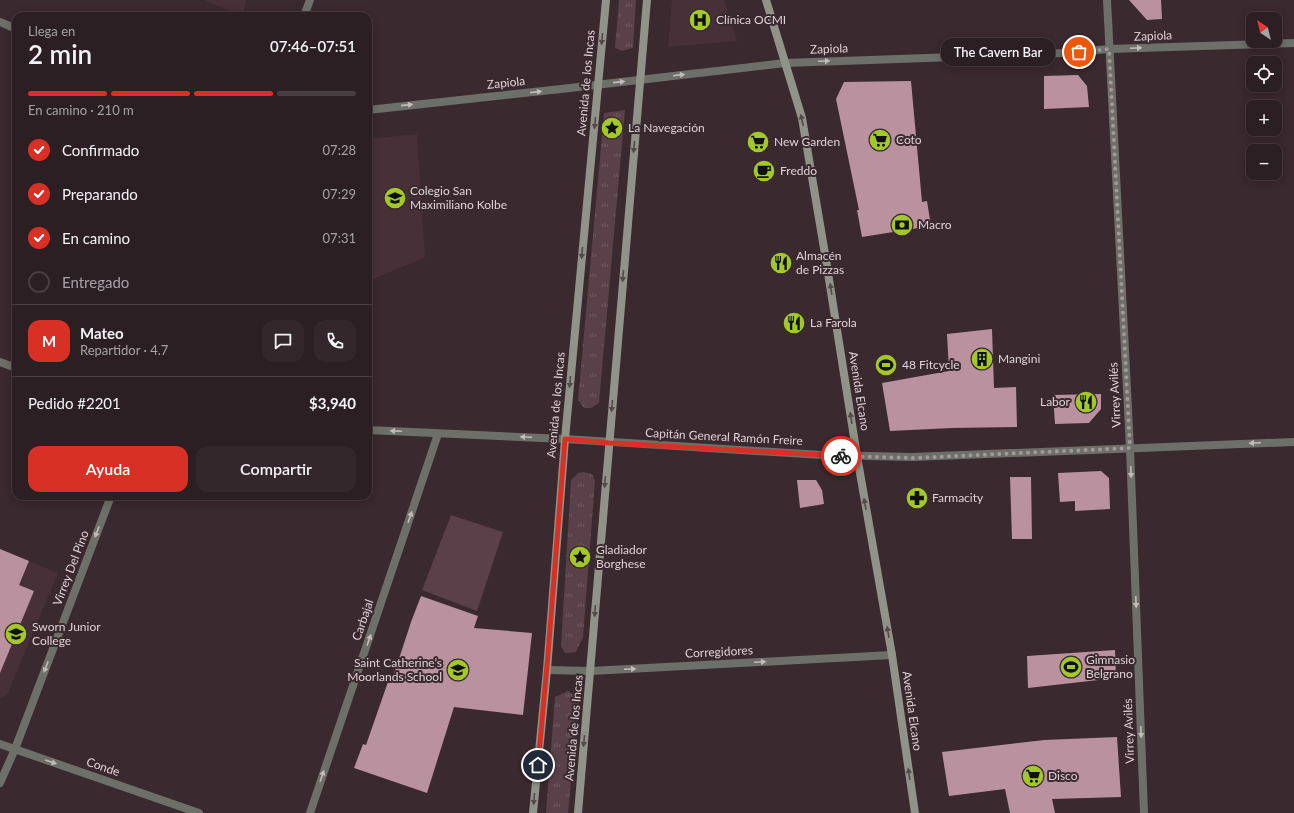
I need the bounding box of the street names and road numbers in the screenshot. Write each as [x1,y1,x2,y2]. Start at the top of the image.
street label: Zapiola [1134,27,1172,44]
street label: Avenida de los Incas [573,29,598,137]
street label: Zapiola [810,40,848,57]
street label: Zapiola [486,73,526,92]
street label: Avenida Elcano [846,350,873,432]
street label: Avenida de los Incas [543,351,568,459]
street label: Virrey Avilés [1105,362,1124,428]
street label: Capitán General Ramón Freire [645,425,803,448]
street label: Virrey Del Pino [49,528,92,608]
street label: Carbajal [348,597,377,642]
street label: Corregidores [685,642,753,661]
street label: Avenida Elcano [899,670,926,752]
street label: Avenida de los Incas [561,674,586,782]
street label: Virrey Avilés [1120,698,1137,764]
street label: Conde [84,754,122,779]

